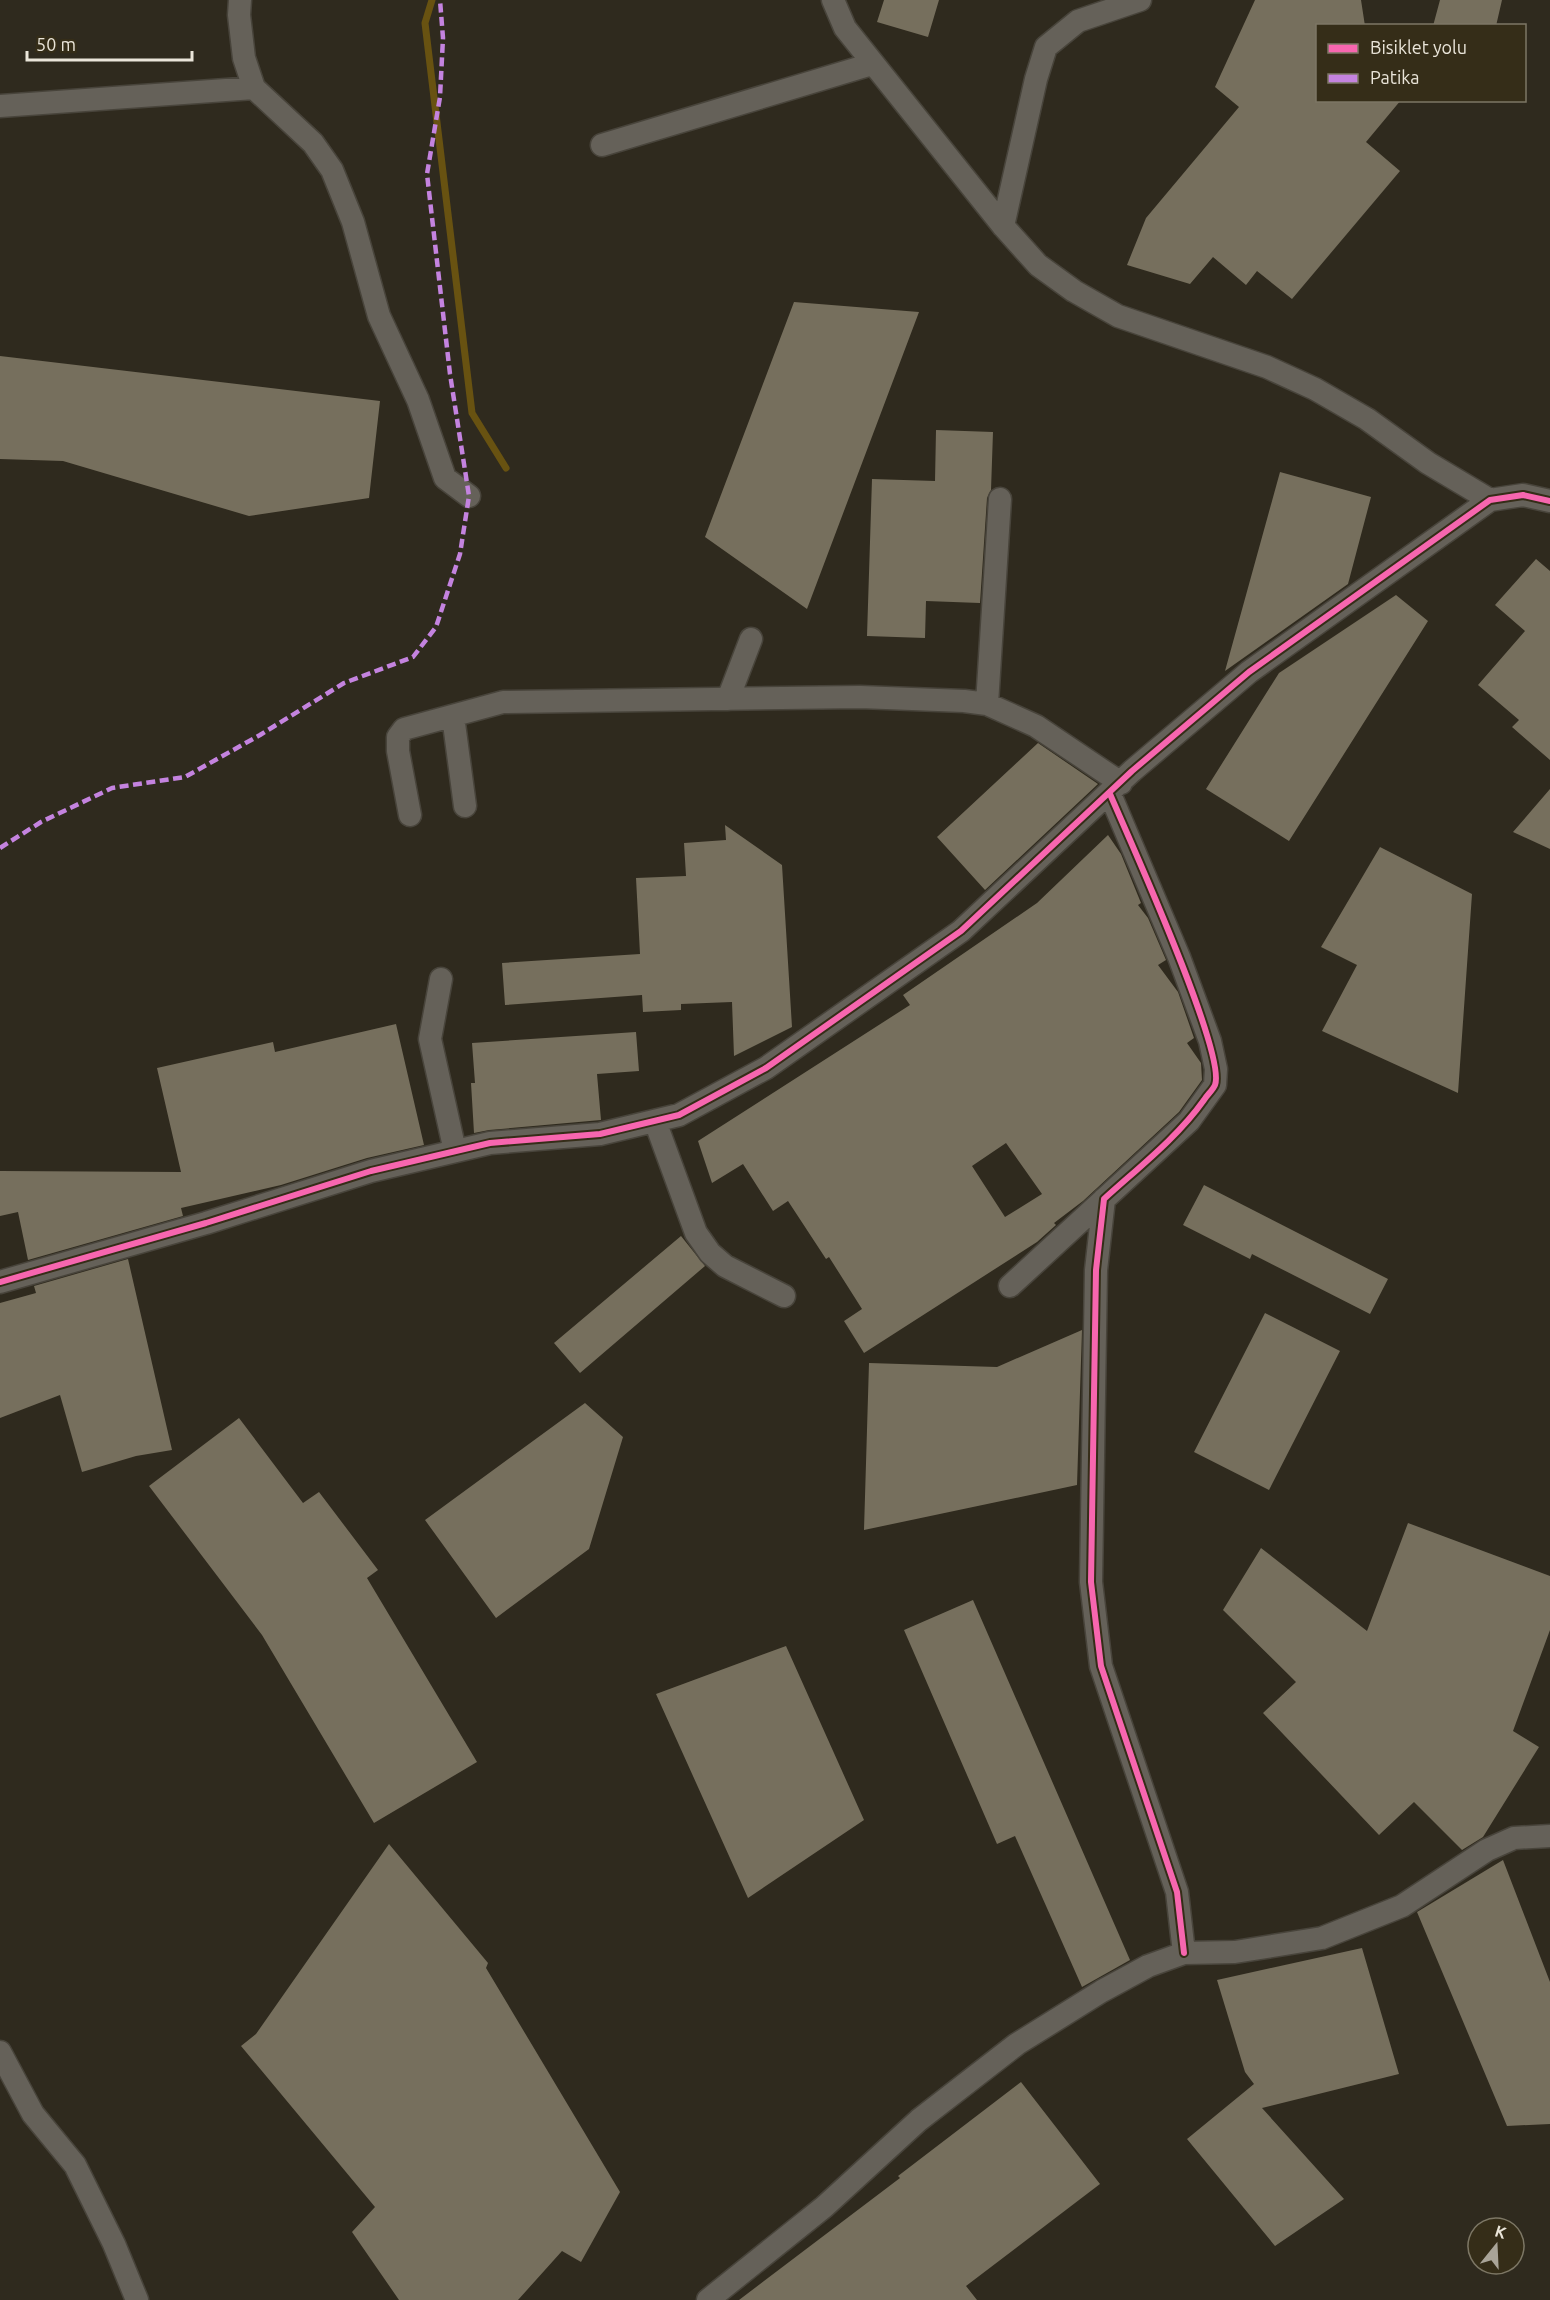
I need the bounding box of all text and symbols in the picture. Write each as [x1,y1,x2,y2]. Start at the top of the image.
scale bar [27,24,192,62]
legend [1316,24,1526,102]
text: 50 m [36,34,76,54]
text: Bisiklet yolu [1370,37,1467,57]
text: Patika [1370,67,1420,87]
north arrow [1466,2216,1526,2276]
text: K [1493,2222,1509,2242]

